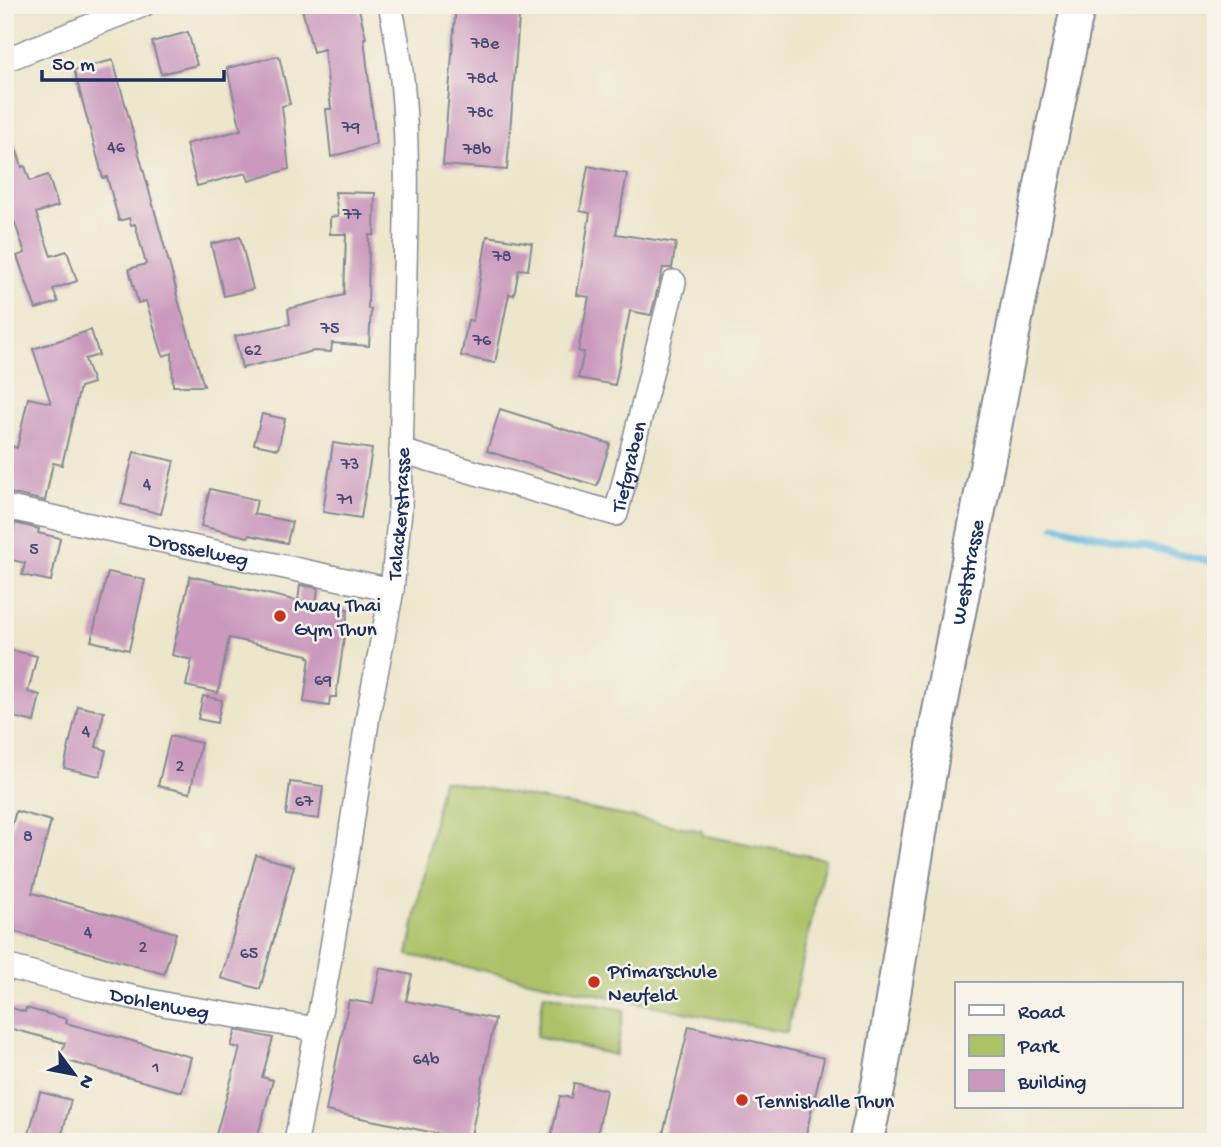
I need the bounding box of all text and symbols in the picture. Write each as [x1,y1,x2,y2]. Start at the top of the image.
house number: 78e [470,34,500,55]
scale bar [42,38,224,82]
text: 50 m [52,54,95,79]
house number: 78d [466,69,498,90]
house number: 78c [466,103,494,124]
house number: 79 [341,118,360,139]
house number: 46 [107,138,126,159]
house number: 78b [462,140,492,161]
house number: 77 [342,205,362,226]
house number: 78 [491,247,512,268]
house number: 75 [320,319,339,340]
house number: 76 [472,331,492,352]
house number: 62 [244,341,262,362]
street label: Tiefgraben [608,419,655,516]
street label: Talackerstrasse [384,446,418,582]
house number: 73 [340,455,359,476]
house number: 4 [143,475,152,496]
house number: 71 [336,490,353,511]
street label: Weststrasse [947,517,993,627]
street label: Drosselweg [143,529,250,575]
house number: 5 [29,540,39,561]
place label: Muay Thai Gym Thun [294,595,381,644]
marker: Muay Thai Gym Thun [272,608,288,624]
house number: 69 [314,671,332,692]
house number: 4 [82,722,91,743]
house number: 2 [176,757,185,778]
house number: 67 [295,792,314,813]
house number: 8 [23,827,33,848]
house number: 4 [84,923,93,944]
house number: 2 [139,938,148,959]
house number: 65 [240,944,258,965]
place label: Primarschule Neufeld [607,961,718,1010]
marker: Primarschule Neufeld [586,974,602,990]
legend [955,982,1182,1108]
street label: Dohlenweg [105,983,211,1027]
text: Road [1018,1002,1066,1027]
text: Park [1017,1036,1061,1061]
north arrow [38,1038,108,1108]
house number: 64b [412,1050,440,1071]
house number: 1 [151,1058,160,1079]
text: N [72,1070,98,1093]
text: Building [1017,1072,1087,1097]
place label: Tennishalle Thun [755,1091,894,1116]
marker: Tennishalle Thun [734,1092,750,1108]

